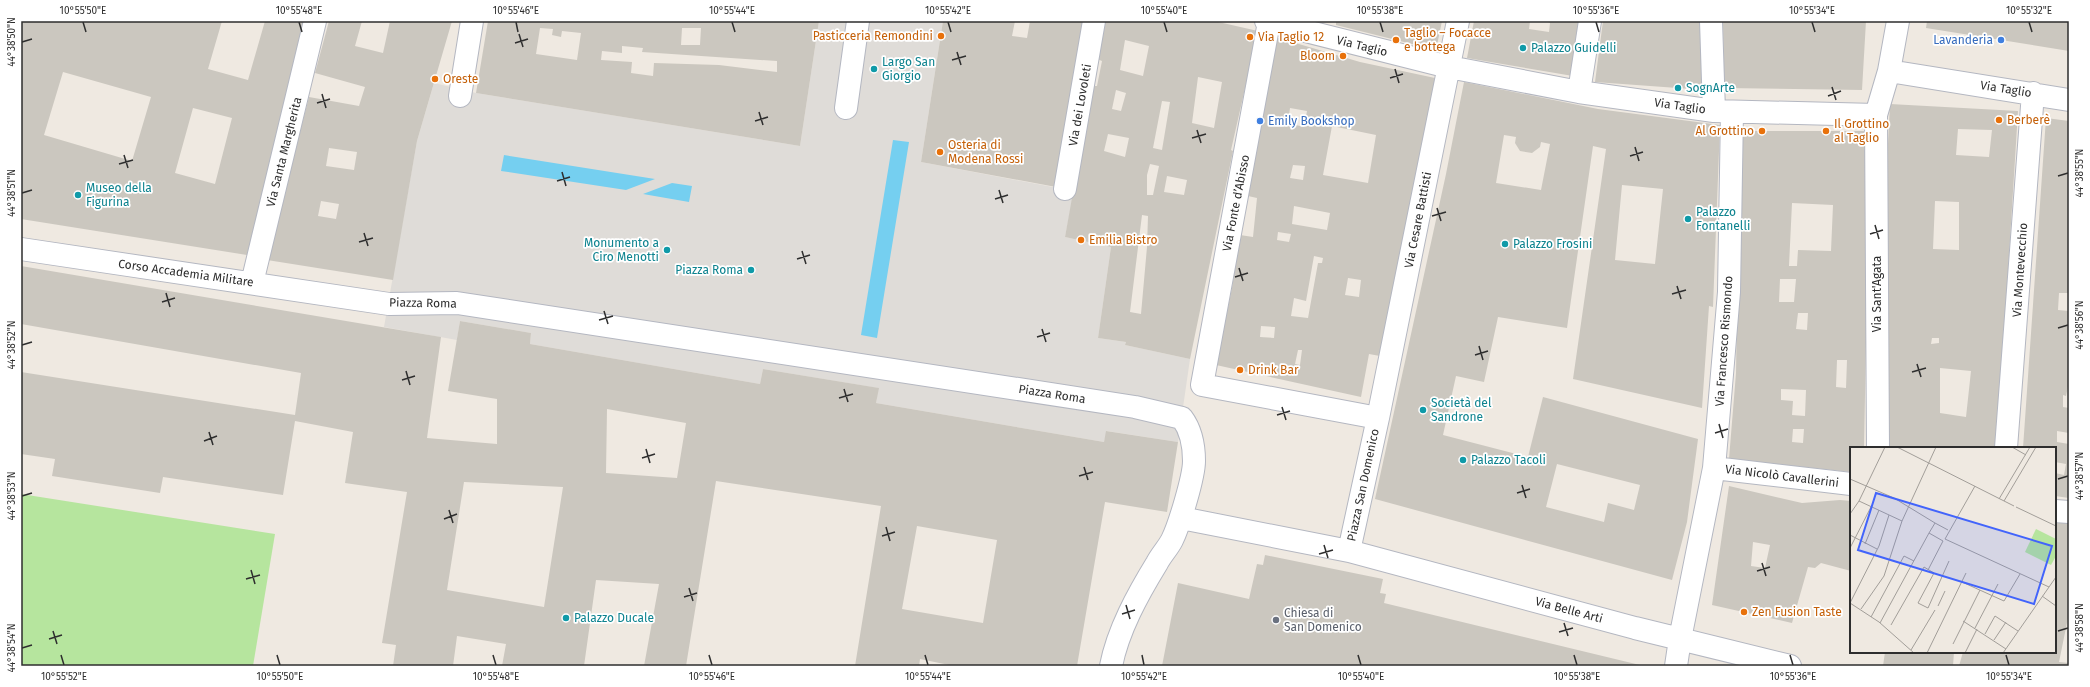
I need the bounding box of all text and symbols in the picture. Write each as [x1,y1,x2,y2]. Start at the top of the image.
text: 10°55'50"E [60,5,106,17]
text: 10°55'48"E [276,5,322,17]
text: 10°55'46"E [493,5,539,17]
text: 10°55'44"E [709,5,755,17]
text: 10°55'42"E [925,5,971,17]
text: 10°55'40"E [1141,5,1187,17]
text: 10°55'38"E [1357,5,1403,17]
text: 10°55'36"E [1573,5,1619,17]
text: 10°55'34"E [1789,5,1835,17]
text: 10°55'32"E [2006,5,2052,17]
text: 44°38'50"N [6,17,18,67]
place label: Taglio – Focacce e bottega [1404,26,1491,54]
place label: Pasticceria Remondini [813,29,933,43]
place label: Via Taglio 12 [1258,30,1324,44]
marker: Pasticceria Remondini [936,31,946,41]
marker: Via Taglio 12 [1245,32,1255,42]
street label: Via Taglio [1335,33,1389,59]
place label: Lavanderia [1933,33,1993,47]
marker: Taglio – Focacce e bottega [1391,35,1401,45]
marker: Lavanderia [1996,35,2006,45]
place label: Palazzo Guidelli [1531,41,1616,55]
marker: Palazzo Guidelli [1518,43,1528,53]
place label: Bloom [1300,49,1335,63]
marker: Bloom [1338,51,1348,61]
place label: Largo San Giorgio [882,55,935,83]
street label: Via dei Lovoleti [1066,63,1094,147]
marker: Largo San Giorgio [869,64,879,74]
place label: Oreste [443,72,478,86]
marker: Oreste [430,74,440,84]
street label: Via Taglio [1979,78,2033,100]
place label: SognArte [1686,81,1735,95]
marker: SognArte [1673,83,1683,93]
street label: Via Taglio [1653,95,1707,117]
street label: Via Santa Margherita [264,96,304,208]
place label: Berberè [2007,113,2050,127]
place label: Emily Bookshop [1268,114,1355,128]
marker: Berberè [1994,115,2004,125]
marker: Emily Bookshop [1255,116,1265,126]
place label: Il Grottino al Taglio [1834,117,1889,145]
place label: Al Grottino [1695,124,1754,138]
marker: Al Grottino [1757,126,1767,136]
marker: Il Grottino al Taglio [1821,126,1831,136]
place label: Osteria di Modena Rossi [948,138,1023,166]
marker: Osteria di Modena Rossi [935,147,945,157]
text: 44°38'55"N [2074,149,2086,197]
street label: Via Fonte d’Abisso [1220,153,1252,253]
text: 44°38'51"N [6,169,18,217]
street label: Via Cesare Battisti [1402,171,1434,269]
place label: Museo della Figurina [86,181,152,209]
marker: Museo della Figurina [73,190,83,200]
place label: Palazzo Fontanelli [1696,205,1750,233]
marker: Palazzo Fontanelli [1683,214,1693,224]
street label: Via Montevecchio [2010,222,2030,318]
place label: Emilia Bistro [1089,233,1157,247]
marker: Emilia Bistro [1076,235,1086,245]
place label: Monumento a Ciro Menotti [584,236,659,264]
place label: Palazzo Frosini [1513,237,1592,251]
marker: Palazzo Frosini [1500,239,1510,249]
marker: Monumento a Ciro Menotti [662,245,672,255]
street label: Via Sant'Agata [1870,256,1884,332]
street label: Corso Accademia Militare [117,257,255,289]
place label: Piazza Roma [675,263,743,277]
marker: Piazza Roma [746,265,756,275]
street label: Via Francesco Rismondo [1712,275,1736,407]
street label: Piazza Roma [389,295,457,311]
text: 44°38'56"N [2074,300,2086,350]
text: 44°38'52"N [6,320,18,370]
place label: Drink Bar [1248,363,1299,377]
marker: Drink Bar [1235,365,1245,375]
street label: Piazza Roma [1017,382,1087,406]
place label: Società del Sandrone [1431,396,1492,424]
marker: Società del Sandrone [1418,405,1428,415]
street label: Piazza San Domenico [1344,427,1382,543]
inset map [1850,447,2056,653]
text: 44°38'57"N [2074,452,2086,500]
place label: Palazzo Tacoli [1471,453,1546,467]
marker: Palazzo Tacoli [1458,455,1468,465]
street label: Via Nicolò Cavallerini [1724,462,1840,490]
text: 44°38'53"N [6,471,18,521]
street label: Via Belle Arti [1534,594,1604,626]
text: 44°38'58"N [2074,603,2086,653]
place label: Zen Fusion Taste [1752,605,1842,619]
place label: Chiesa di San Domenico [1284,606,1362,634]
marker: Zen Fusion Taste [1739,607,1749,617]
place label: Palazzo Ducale [574,611,654,625]
marker: Palazzo Ducale [561,613,571,623]
marker: Chiesa di San Domenico [1271,615,1281,625]
text: 44°38'54"N [6,623,18,673]
text: 10°55'52"E [41,671,87,683]
text: 10°55'50"E [257,671,303,683]
text: 10°55'48"E [473,671,519,683]
text: 10°55'46"E [689,671,735,683]
text: 10°55'44"E [905,671,951,683]
text: 10°55'42"E [1121,671,1167,683]
text: 10°55'40"E [1338,671,1384,683]
text: 10°55'38"E [1554,671,1600,683]
text: 10°55'36"E [1770,671,1816,683]
text: 10°55'34"E [1986,671,2032,683]

